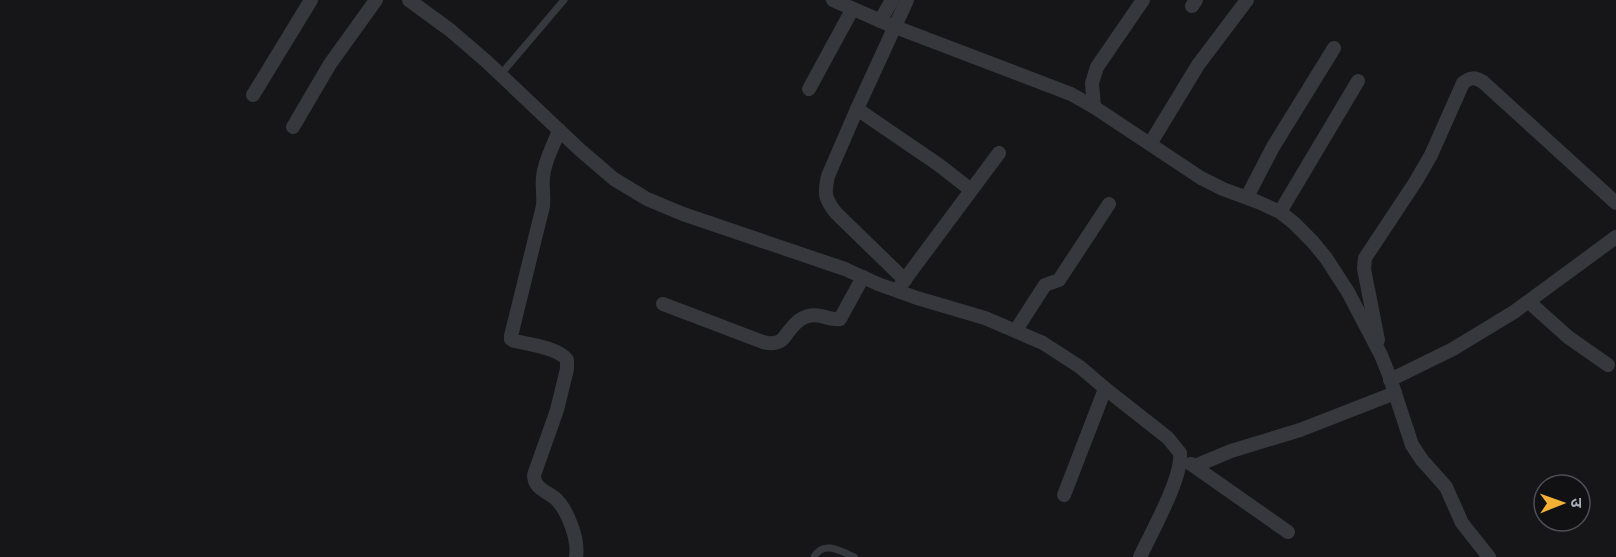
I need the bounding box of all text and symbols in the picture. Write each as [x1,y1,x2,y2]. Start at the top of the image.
north arrow [1532,473,1592,533]
text: उ [1567,498,1586,508]

